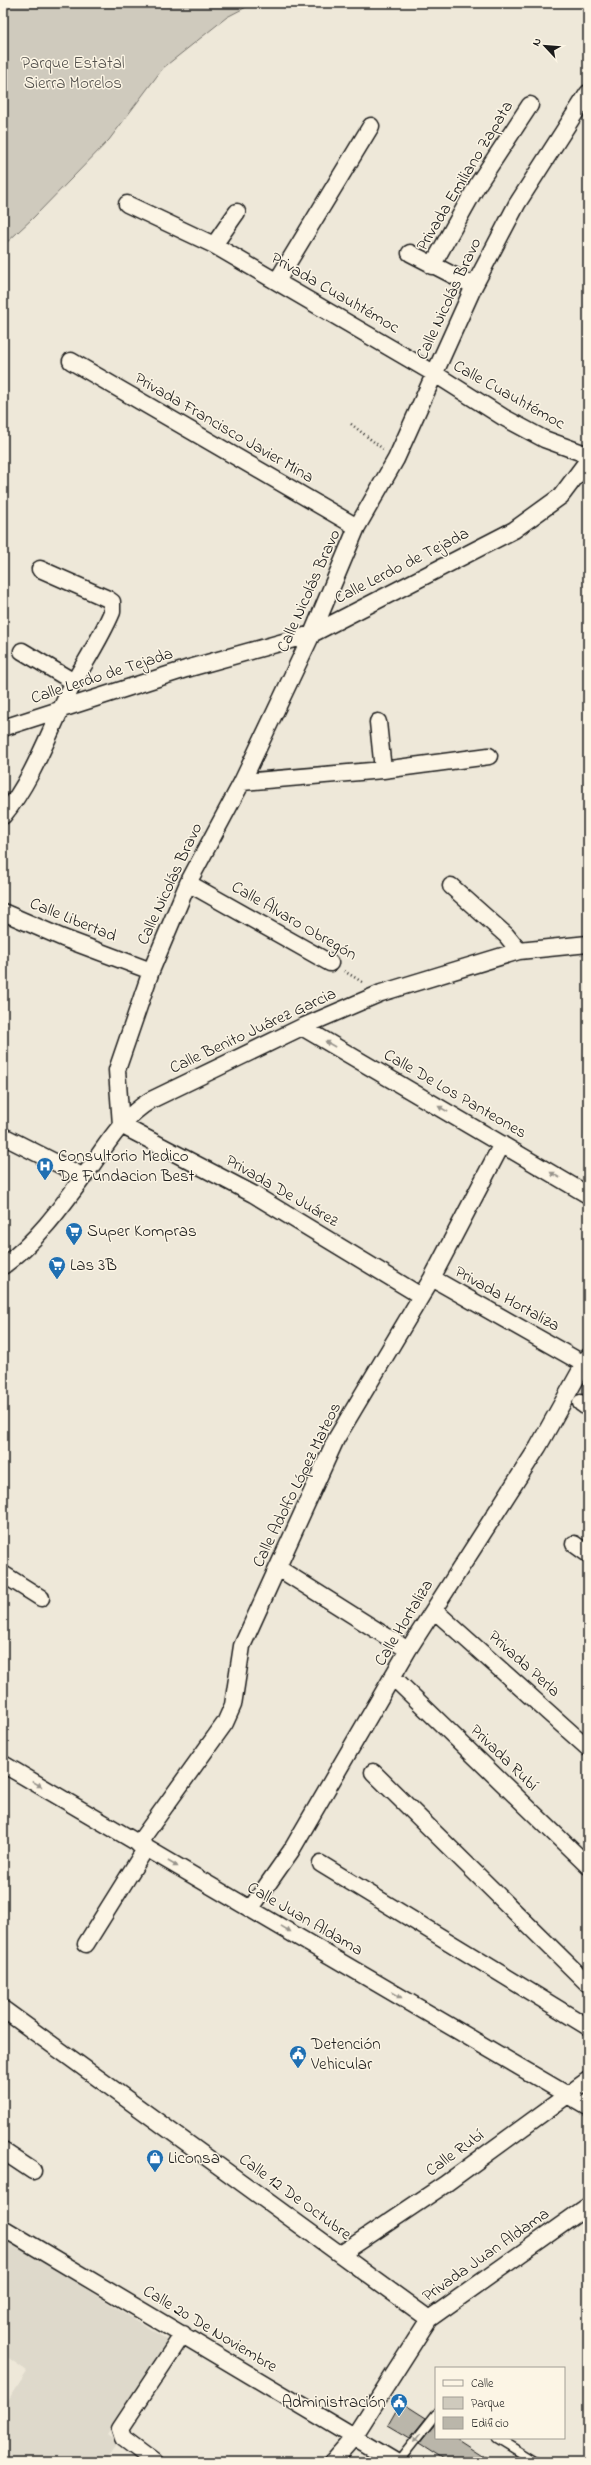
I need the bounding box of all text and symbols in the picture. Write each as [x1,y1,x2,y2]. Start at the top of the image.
north arrow [525,26,565,66]
text: N [528,35,546,49]
park label: Parque Estatal Sierra Morelos [21,51,125,96]
street label: Privada Emiliano Zapata [410,96,520,256]
street label: Calle Nicolás Bravo [410,234,488,364]
street label: Privada Cuauhtémoc [266,246,404,340]
street label: Calle Cuauhtémoc [448,354,570,436]
street label: Privada Francisco Javier Mina [130,366,318,490]
street label: Calle Lerdo de Tejada [330,521,474,611]
street label: Calle Nicolás Bravo [271,525,347,656]
street label: Calle Lerdo de Tejada [28,641,176,711]
street label: Calle Nicolás Bravo [131,819,209,949]
street label: Calle Álvaro Obregón [226,875,361,969]
street label: Calle Libertad [26,891,121,949]
street label: Calle Benito Juárez Garcia [166,981,340,1081]
one-way arrow [324,1040,336,1047]
street label: Calle De Los Panteones [379,1043,531,1145]
one-way arrow [437,1106,449,1113]
place label: Consultorio Medico De Fundacion Best [57,1144,195,1189]
street label: Privada De Juárez [221,1148,344,1234]
hospital icon: Consultorio Medico De Fundacion Best [35,1156,55,1181]
one-way arrow [549,1172,561,1179]
place label: Super Kompras [87,1219,197,1244]
supermarket icon: Super Kompras [64,1221,84,1246]
place label: Las 3B [70,1253,117,1278]
supermarket icon: Las 3B [47,1255,67,1280]
street label: Privada Hortaliza [450,1260,564,1338]
street label: Calle Adolfo López Mateos [246,1398,348,1572]
street label: Calle Hortaliza [368,1575,440,1671]
street label: Privada Perla [482,1625,566,1703]
street label: Privada Rubí [464,1719,544,1797]
one-way arrow [32,1780,42,1788]
one-way arrow [167,1860,179,1867]
street label: Calle Juan Aldama [242,1876,368,1962]
one-way arrow [280,1925,292,1932]
one-way arrow [392,1991,402,1999]
place label: Detención Vehicular [310,2032,381,2077]
public building icon: Detención Vehicular [288,2044,308,2069]
street label: Calle Rubí [420,2123,490,2183]
place label: Liconsa [168,2146,220,2171]
street label: Calle 12 De Octubre [233,2147,357,2247]
shop icon: Liconsa [145,2148,165,2173]
street label: Privada Juan Aldama [417,2202,555,2308]
street label: Calle 20 De Noviembre [138,2279,282,2379]
legend [435,2367,565,2439]
text: Calle [471,2375,494,2393]
place label: Administración [282,2390,386,2415]
public building icon: Administración [389,2392,409,2417]
text: Parque [471,2395,505,2413]
text: Edificio [471,2415,509,2433]
one-way arrow [413,2432,421,2443]

